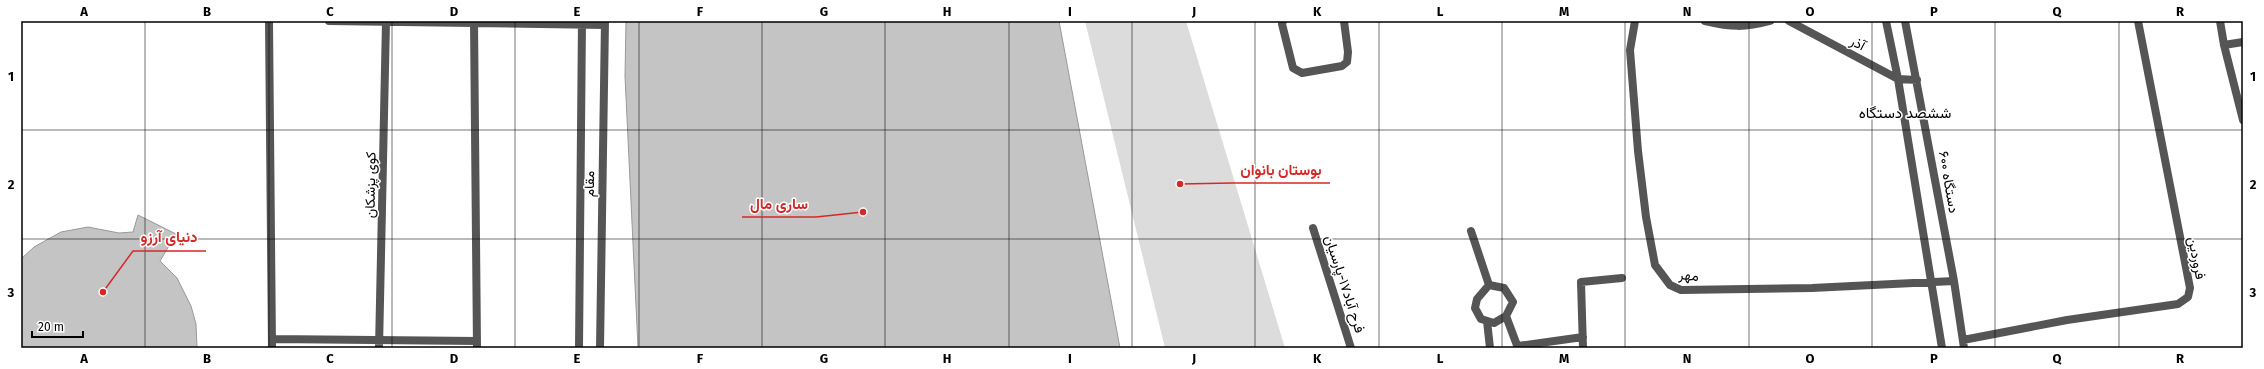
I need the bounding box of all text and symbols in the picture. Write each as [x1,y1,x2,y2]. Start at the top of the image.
text: A [79,4,88,19]
text: B [203,4,211,19]
text: C [326,4,334,19]
text: D [450,4,459,19]
text: E [574,4,581,19]
text: F [697,4,704,19]
text: G [820,4,828,19]
text: H [943,4,951,19]
text: I [1068,4,1072,19]
text: J [1191,4,1196,19]
text: K [1313,4,1322,19]
text: L [1437,4,1444,19]
text: M [1559,4,1569,19]
text: N [1683,4,1691,19]
text: O [1806,4,1815,19]
text: P [1930,4,1938,19]
text: Q [2053,4,2063,19]
text: R [2176,4,2185,19]
street label: آذر [1846,32,1870,55]
text: 1 [8,69,14,84]
text: 1 [2250,69,2256,84]
district label: ششصد دستگاه [1859,104,1951,122]
street label: ۶۰۰ دستگاه [1935,150,1962,215]
street label: کوی پزشکان [361,152,381,218]
callout: بوستان بانوان [1232,156,1330,183]
text: بوستان بانوان [1240,161,1322,179]
street label: مقام [581,171,598,197]
text: 2 [8,177,15,192]
text: 2 [2250,177,2257,192]
callout: ساری مال [742,190,816,217]
text: ساری مال [750,195,808,213]
callout: دنیای آرزو [133,224,206,251]
text: دنیای آرزو [140,228,198,246]
street label: فرح آباد۱۷-پارسیان [1319,233,1368,336]
street label: فروردین [2184,235,2209,281]
street label: مهر [1677,266,1700,285]
text: 3 [7,285,15,300]
text: 3 [2249,285,2257,300]
scale bar [32,313,83,339]
text: 20 m [38,320,64,334]
text: A [79,351,88,366]
text: B [203,351,211,366]
text: C [326,351,334,366]
text: D [450,351,459,366]
text: E [574,351,581,366]
text: F [697,351,704,366]
text: G [820,351,828,366]
text: H [943,351,951,366]
text: I [1068,351,1072,366]
text: J [1191,351,1196,366]
text: K [1313,351,1322,366]
text: L [1437,351,1444,366]
text: M [1559,351,1569,366]
text: N [1683,351,1691,366]
text: O [1806,351,1815,366]
text: P [1930,351,1938,366]
text: Q [2053,351,2063,366]
text: R [2176,351,2185,366]

